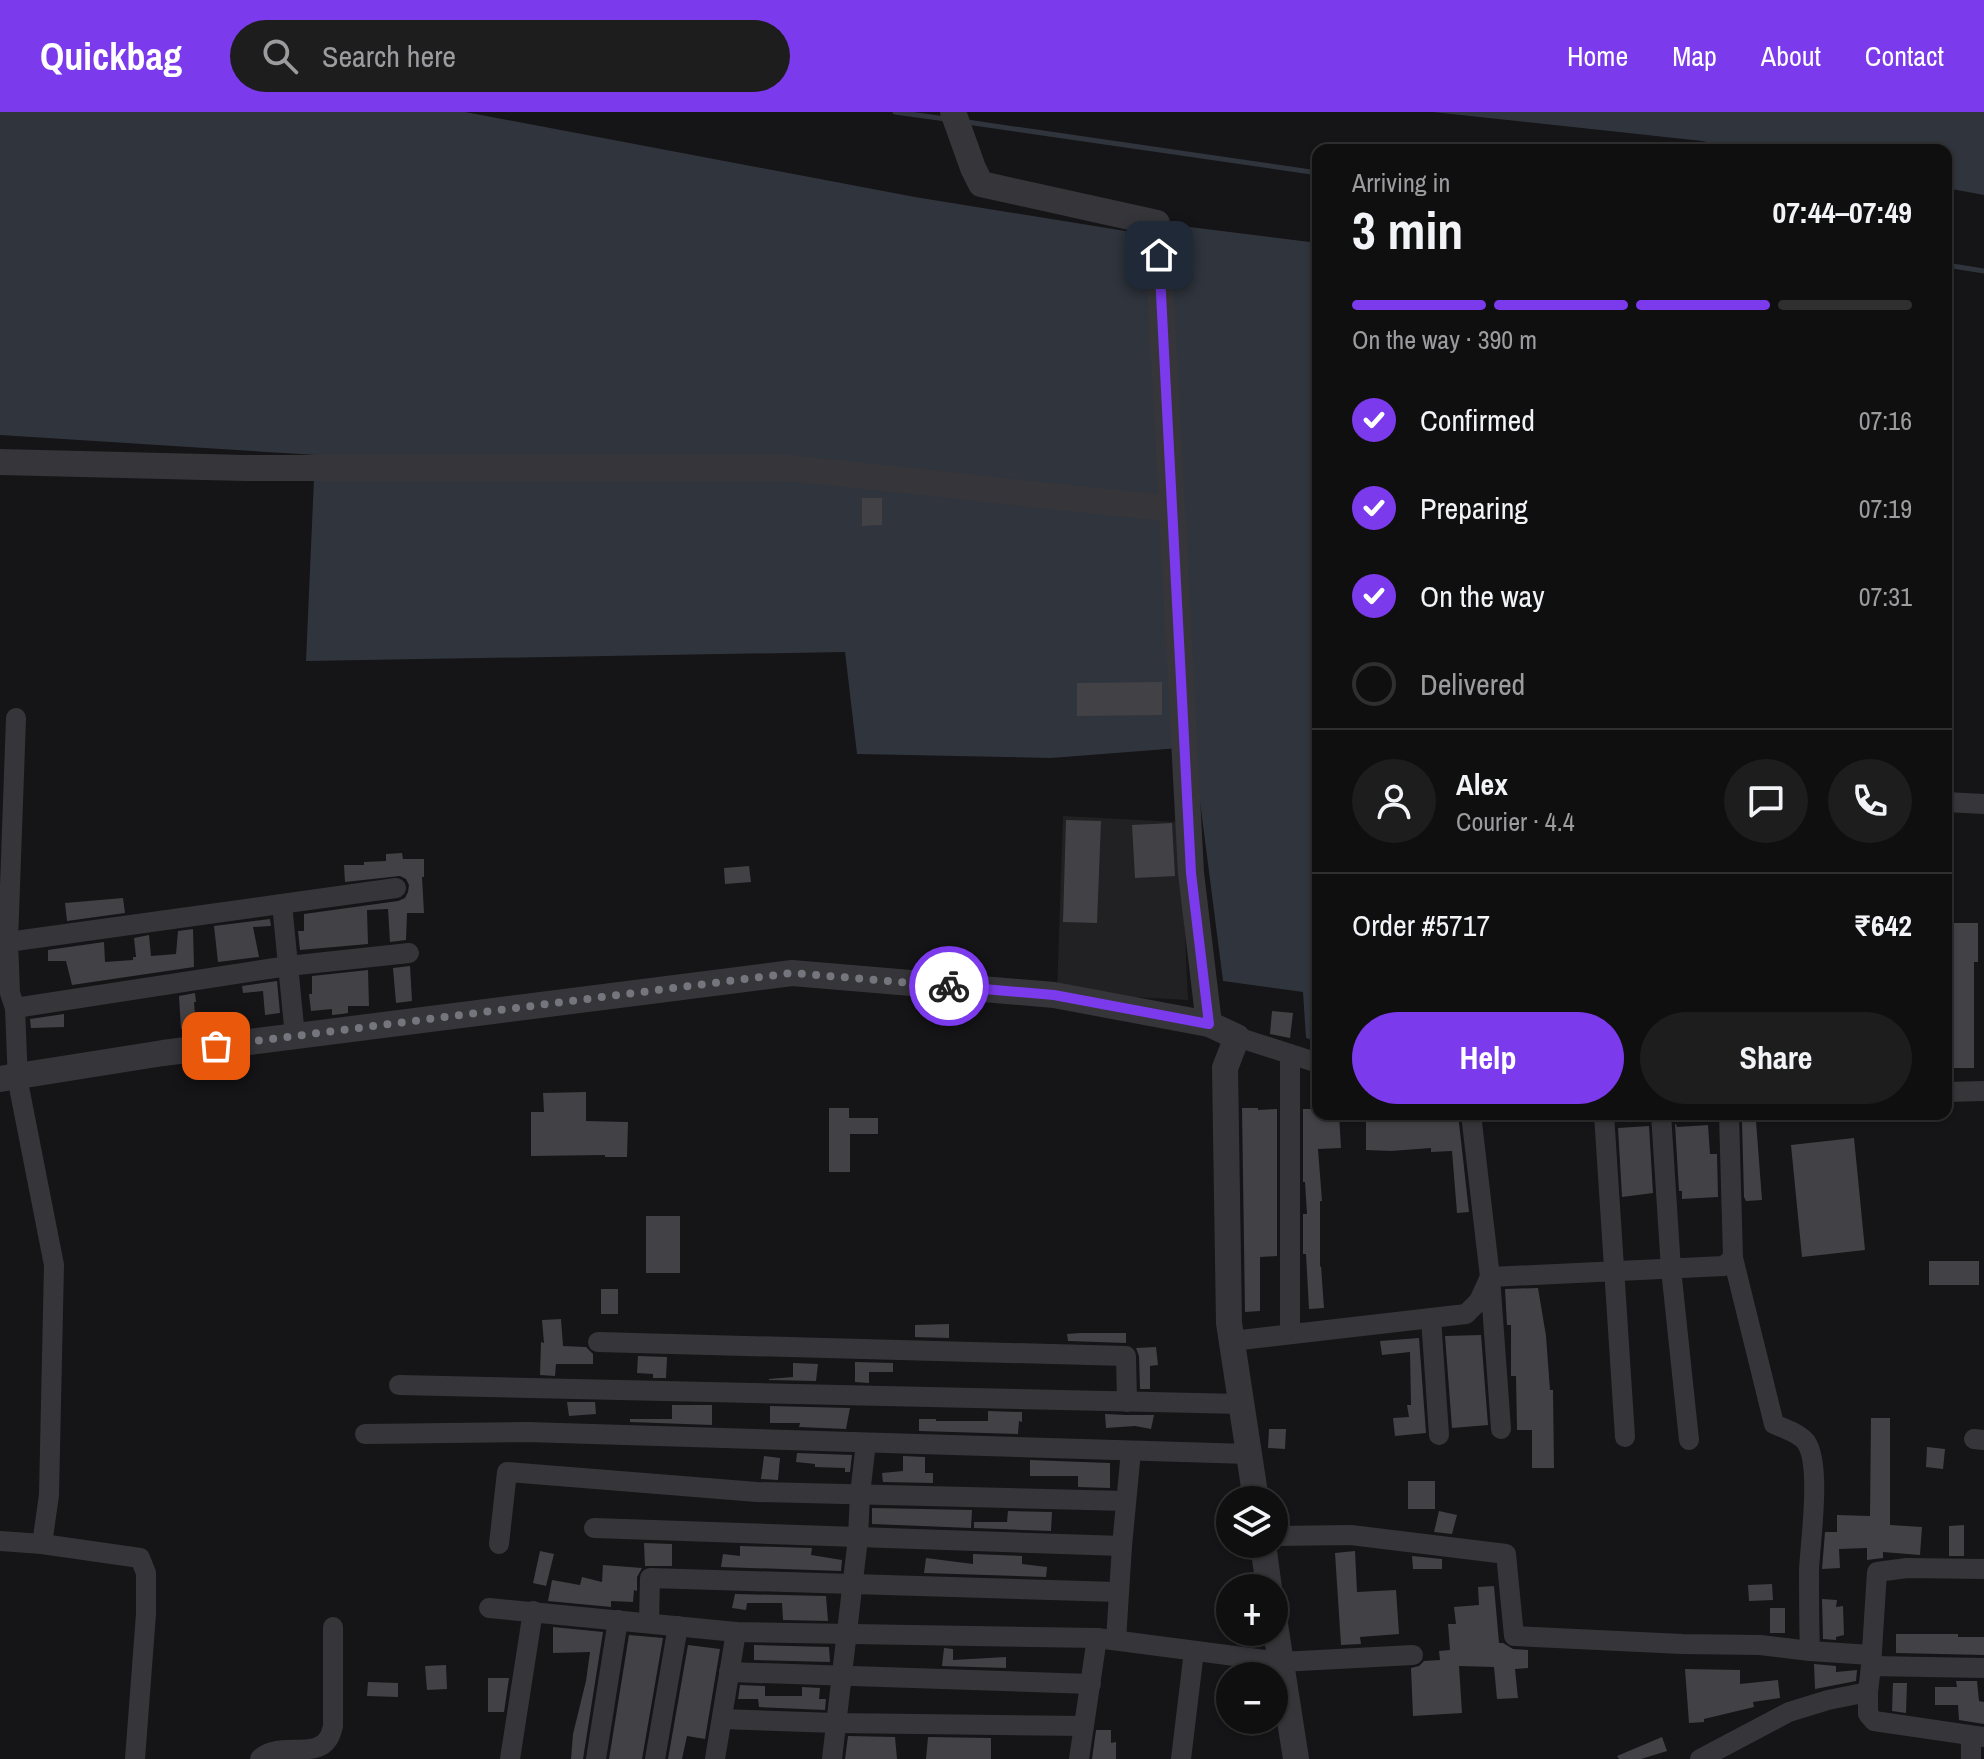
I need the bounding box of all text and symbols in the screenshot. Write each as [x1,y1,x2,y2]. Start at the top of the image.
search box [230,20,790,92]
text: Quickbag [40,31,182,82]
icon: search [258,34,302,78]
text: Search here [322,36,456,76]
text: Home [1567,37,1628,75]
text: Map [1672,37,1717,75]
text: About [1761,37,1821,75]
text: Contact [1865,37,1944,75]
text: Arriving in [1352,165,1450,200]
text: 07:44–07:49 [1773,192,1912,232]
text: 3 min [1352,195,1463,265]
pin [1125,221,1193,289]
icon: home [1137,233,1181,277]
text: On the way · 390 m [1352,322,1537,357]
icon: check [1352,398,1396,442]
text: Confirmed [1420,400,1535,440]
text: 07:16 [1859,403,1912,438]
icon: check [1352,486,1396,530]
text: Preparing [1420,488,1528,528]
text: 07:19 [1859,491,1912,526]
icon: check [1352,574,1396,618]
text: On the way [1420,576,1544,616]
text: 07:31 [1859,579,1912,614]
text: Delivered [1420,664,1525,704]
button: person [1352,759,1436,843]
button: chat [1724,759,1808,843]
button: phone [1828,759,1912,843]
text: Alex [1456,764,1508,804]
text: Courier · 4.4 [1456,804,1575,839]
text: Order #5717 [1352,905,1490,945]
text: ₹642 [1854,905,1912,945]
courier [909,946,989,1026]
icon: bike [927,964,971,1008]
pin [182,1012,250,1080]
button: Help [1352,1012,1624,1104]
button: Share [1640,1012,1912,1104]
icon: bag [194,1024,238,1068]
map controls [1216,1486,1288,1734]
button: layers [1216,1486,1288,1558]
button: + [1216,1574,1288,1646]
button: − [1216,1662,1288,1734]

